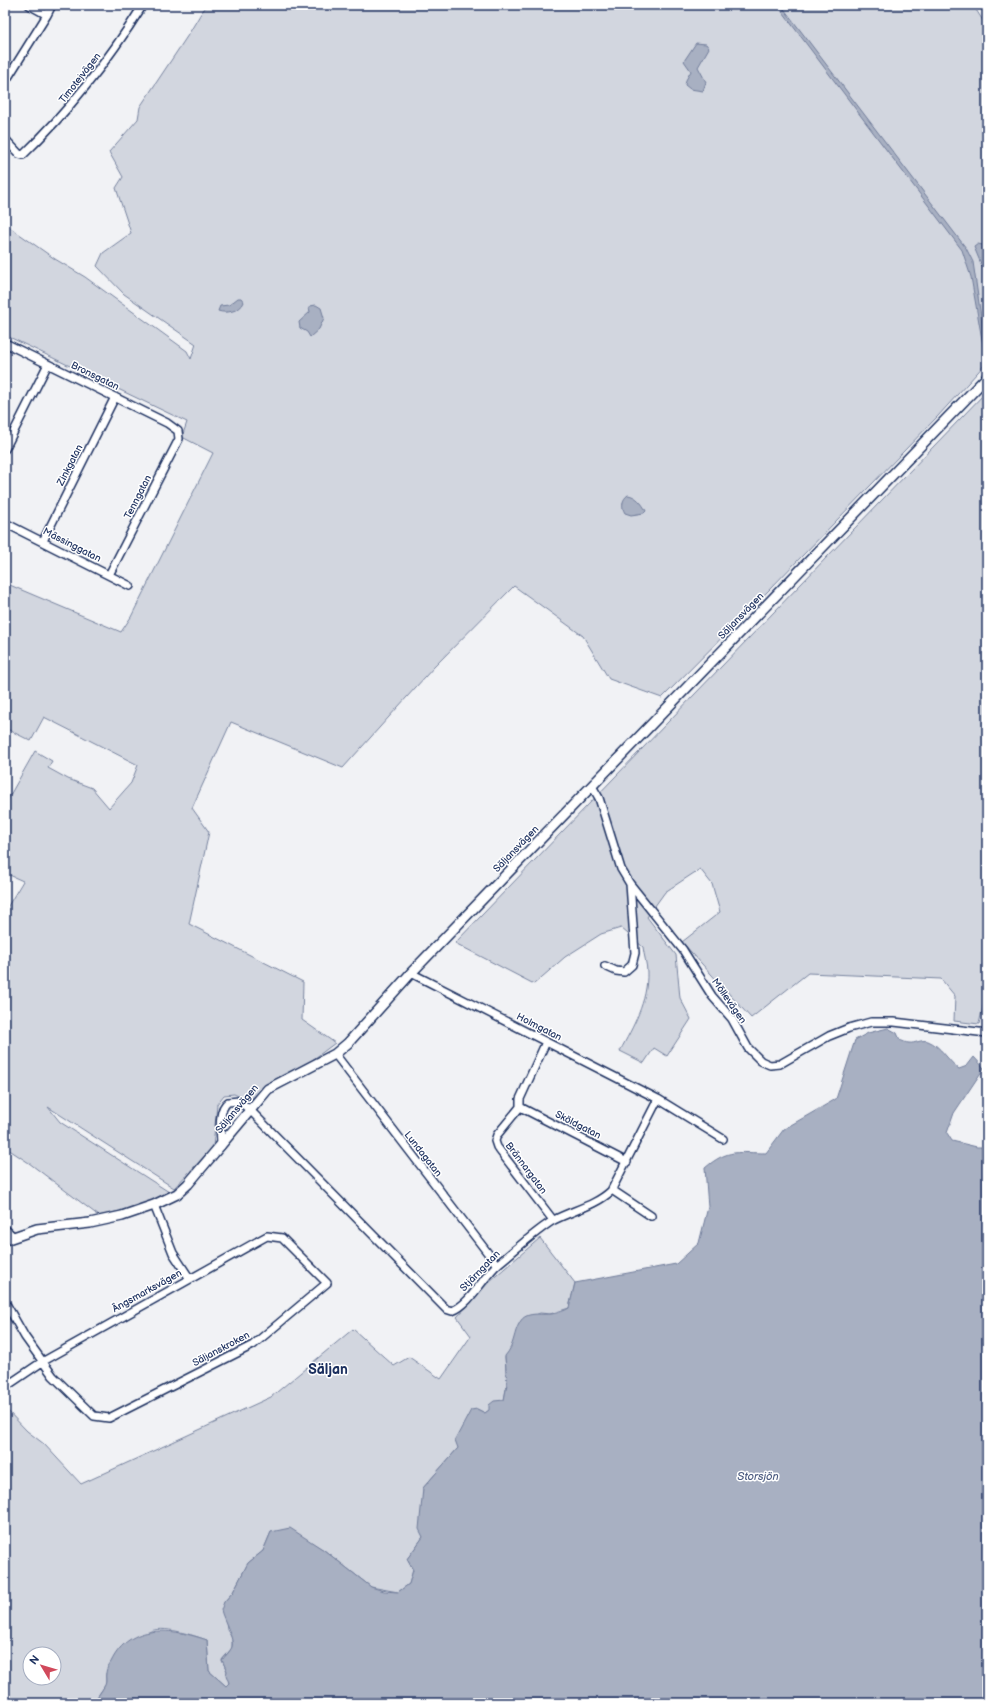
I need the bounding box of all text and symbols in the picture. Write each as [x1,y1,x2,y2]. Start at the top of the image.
street label: Timotejvägen [57,50,104,106]
street label: Bronsgatan [69,359,121,393]
street label: Zinkgatan [54,442,86,488]
street label: Tenngatan [122,473,154,521]
street label: Mässinggatan [41,525,103,565]
street label: Säljansvägen [716,590,767,642]
street label: Säljansvägen [491,823,542,875]
street label: Möllevägen [709,976,749,1026]
street label: Holmgatan [514,1011,564,1044]
street label: Säljansvägen [213,1082,261,1136]
street label: Sköldgatan [553,1108,603,1142]
street label: Lundagatan [402,1129,445,1179]
street label: Brännargatan [503,1140,550,1197]
street label: Stjärngatan [458,1248,503,1294]
street label: Ängsmarksvägen [110,1267,184,1315]
street label: Säljanskroken [190,1329,252,1369]
district label: Säljan [308,1361,348,1378]
water label: Storsjön [737,1470,779,1483]
north arrow [22,1646,62,1686]
text: N [27,1653,42,1667]

